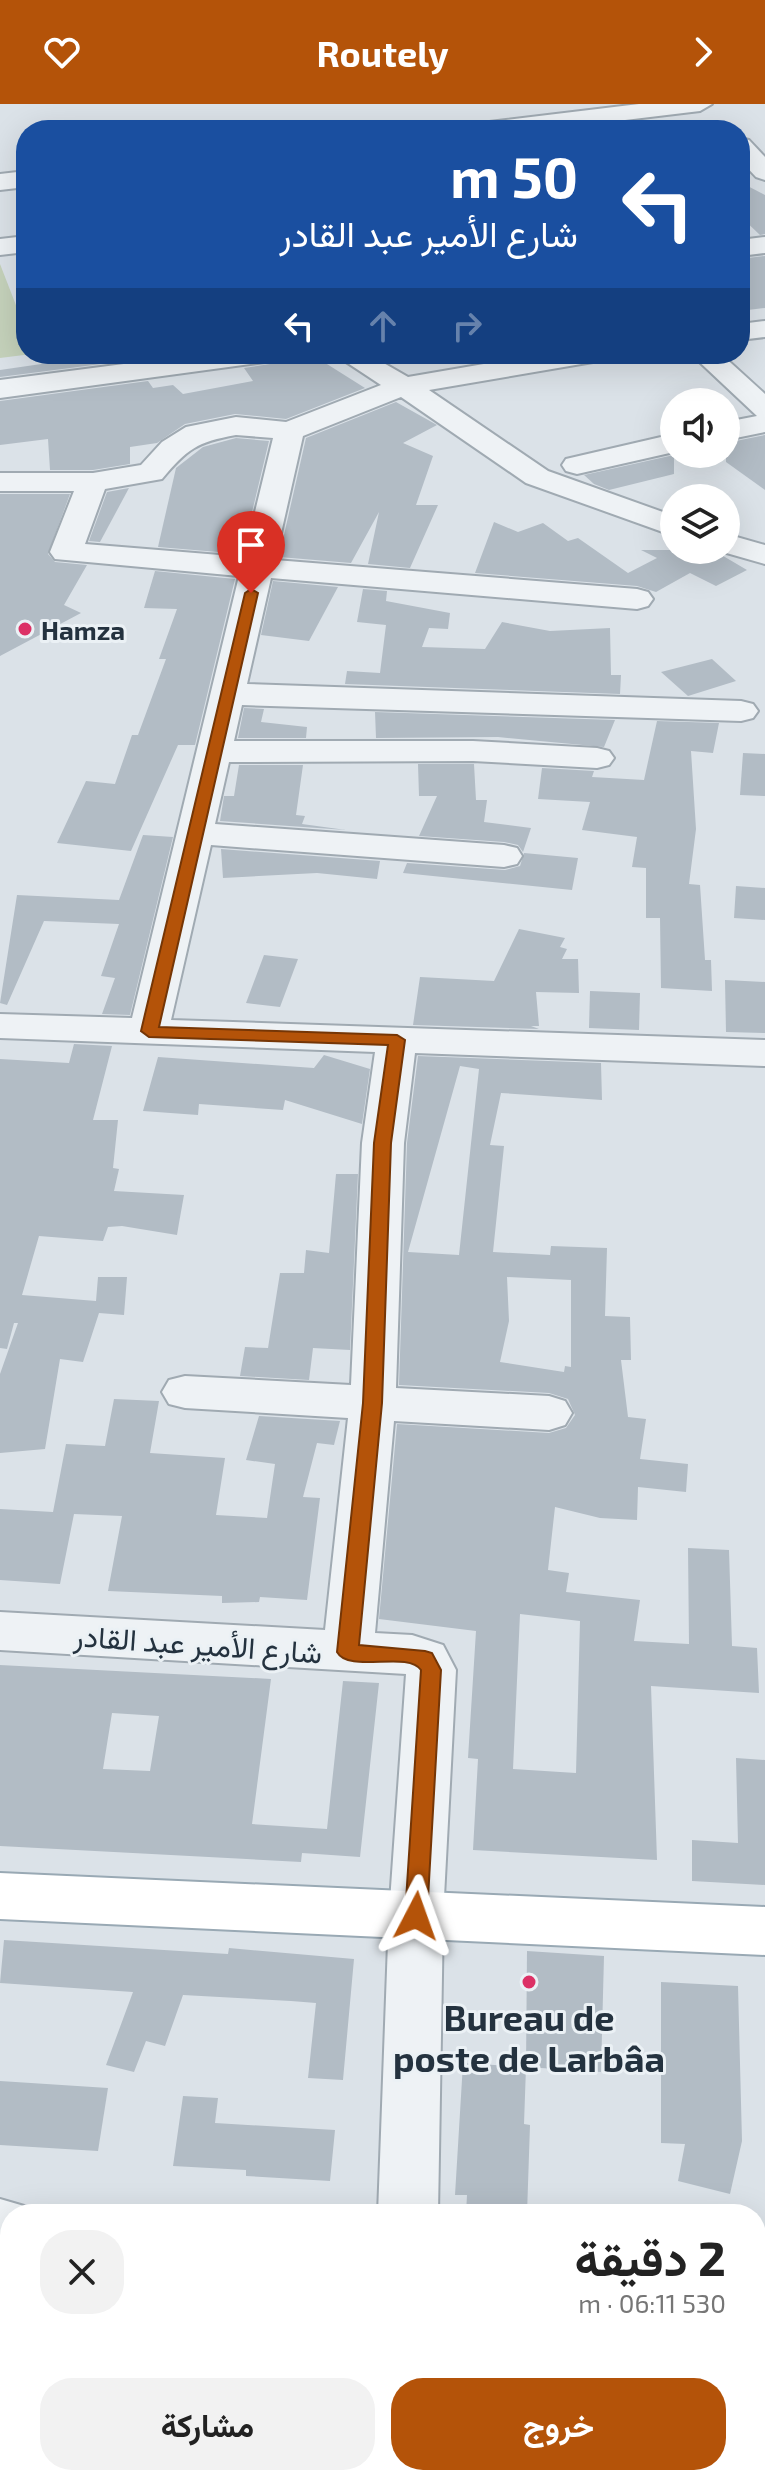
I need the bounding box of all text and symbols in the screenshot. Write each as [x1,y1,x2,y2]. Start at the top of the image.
icon: heart [40,30,84,74]
icon: forward [681,30,725,74]
text: Routely [316,31,449,74]
text: 50 m [450,142,578,209]
icon: left [606,152,710,256]
text: شارع الأمير عبد القادر [279,211,578,254]
icon: left [277,304,321,348]
icon: ahead [361,304,405,348]
icon: right [445,304,489,348]
map controls [660,388,740,564]
button: sound [660,388,740,468]
button: layers [660,484,740,564]
pin [217,511,285,593]
icon: arrive [229,523,273,567]
place label: Hamza [41,614,125,645]
marker: Hamza [16,620,34,638]
street label: شارع الأمير عبد القادر [71,1616,323,1674]
position arrow [374,1874,458,1958]
marker: Bureau de poste de Larbâa [520,1973,538,1991]
place label: Bureau de poste de Larbâa [393,1995,665,2079]
text: 2 دقيقة [575,2228,726,2286]
button: close [40,2230,124,2314]
text: 530 m · 06:11 [578,2287,726,2318]
button: مشاركة [40,2378,375,2470]
button: خروج [391,2378,726,2470]

